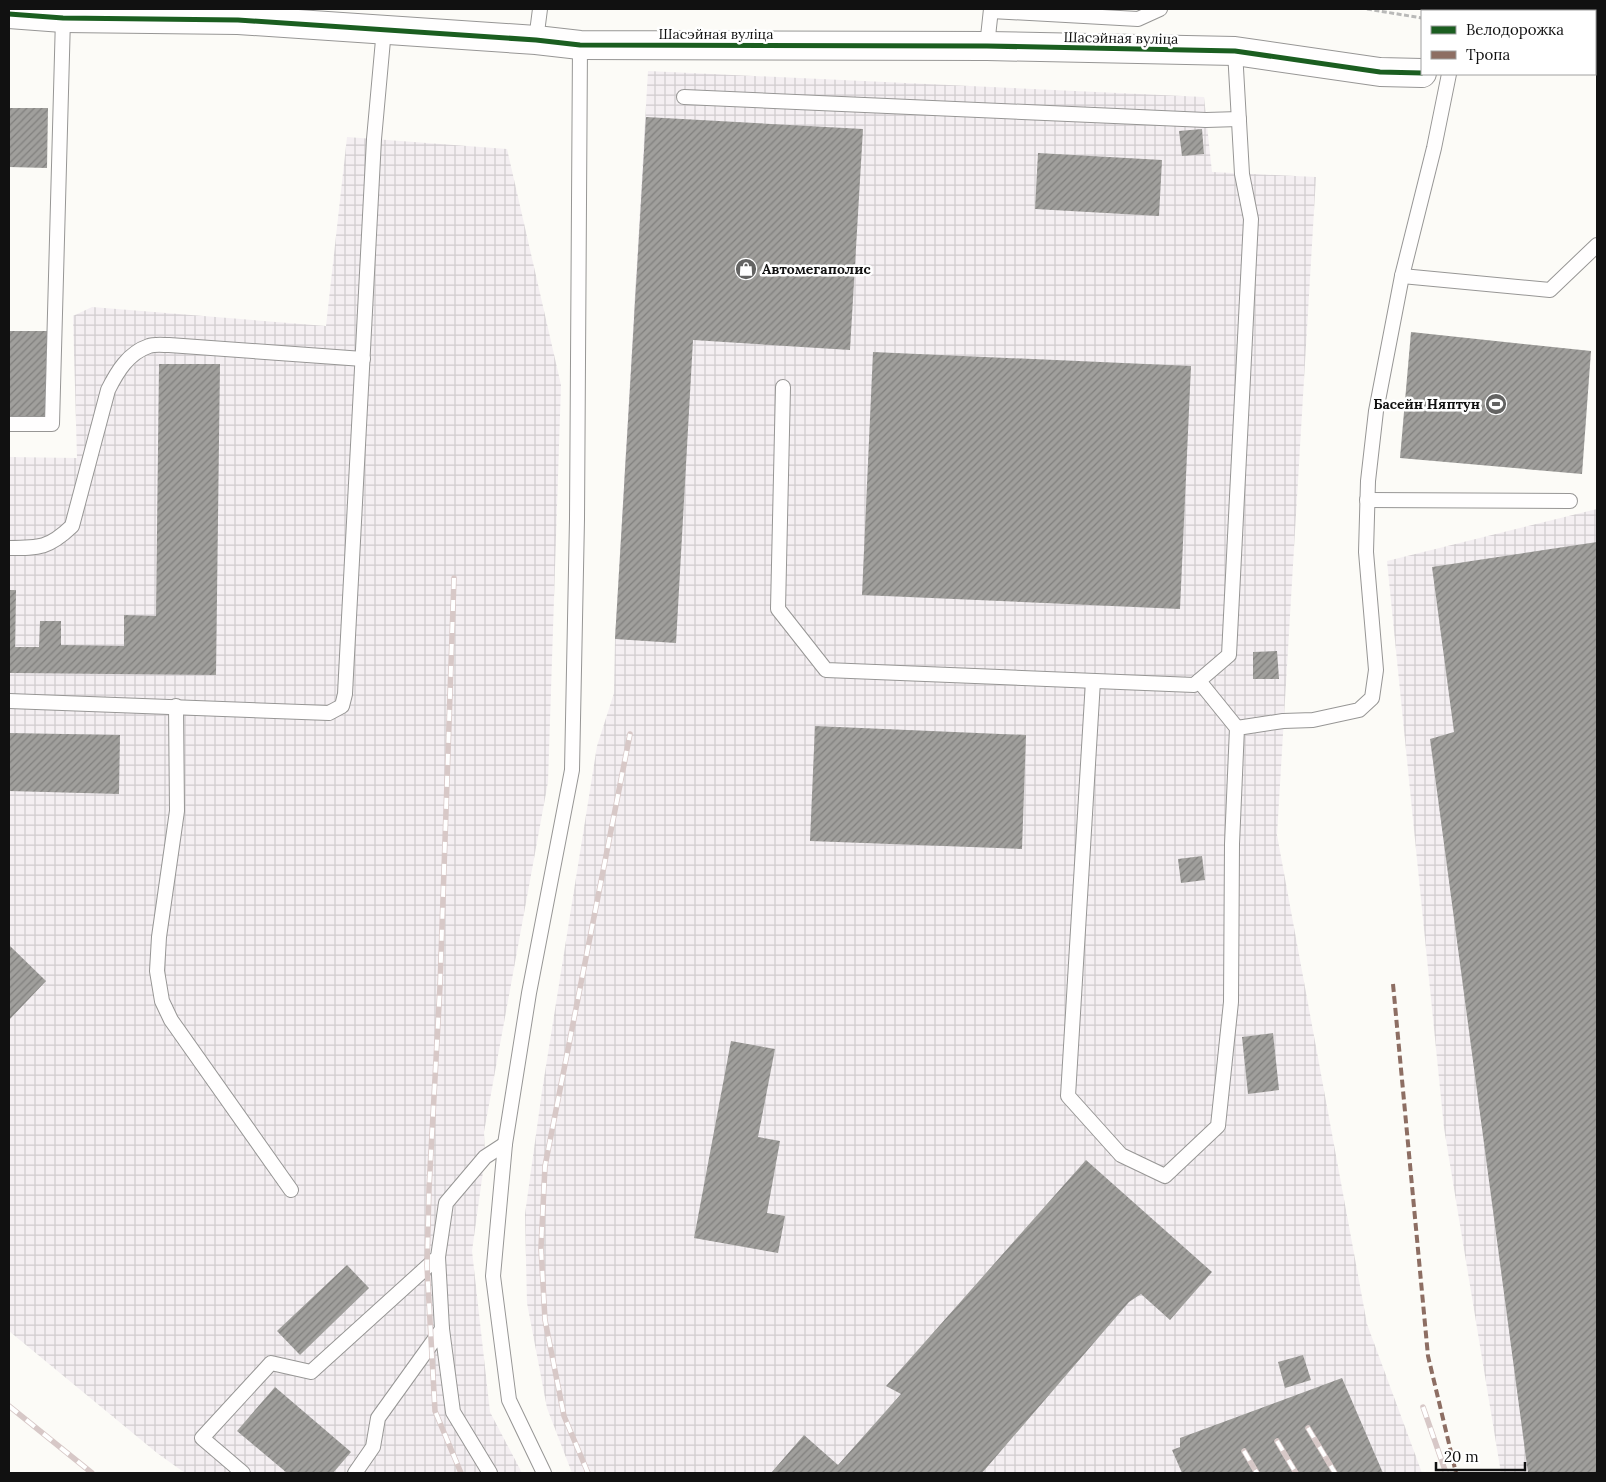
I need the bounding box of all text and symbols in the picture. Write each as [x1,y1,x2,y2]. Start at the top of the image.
legend [1421,10,1596,75]
text: Велодорожка [1466,20,1564,39]
street label: Шасэйная вуліца [659,25,773,43]
street label: Шасэйная вуліца [1063,28,1179,48]
text: Тропа [1466,45,1511,64]
shop icon: Автомегаполис [734,257,758,281]
place label: Автомегаполис [762,260,871,278]
sports icon: Басейн Няптун [1484,392,1508,416]
place label: Басейн Няптун [1373,395,1480,413]
scale bar [1436,1440,1525,1472]
text: 20 m [1444,1447,1479,1466]

